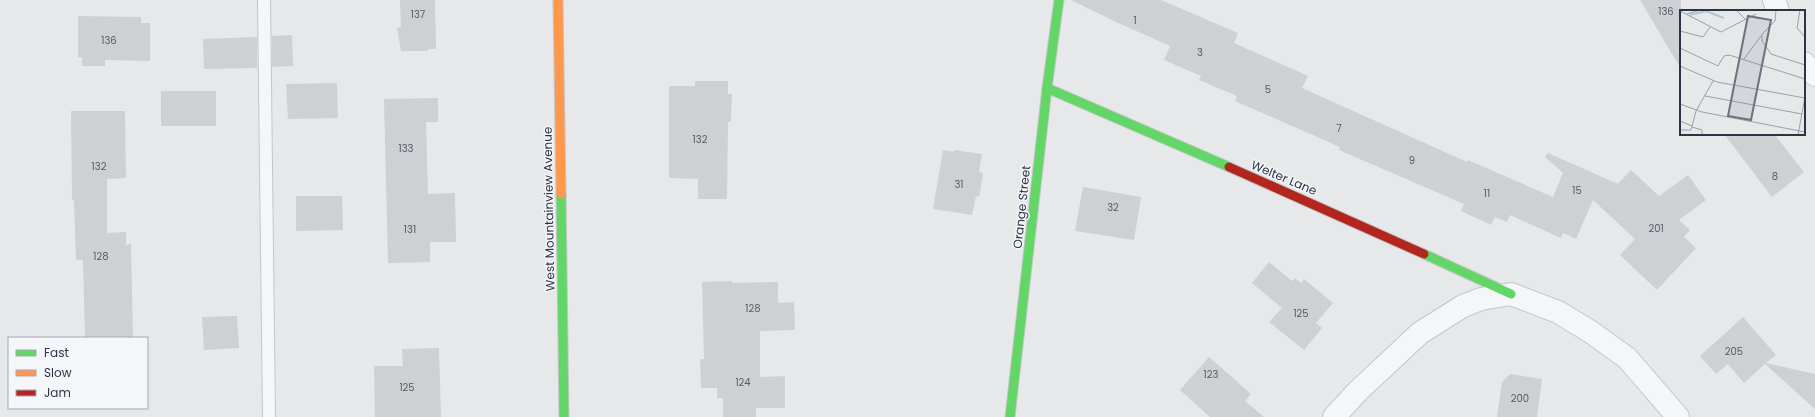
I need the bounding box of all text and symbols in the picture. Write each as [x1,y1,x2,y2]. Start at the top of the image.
house number: 136 [1658,4,1674,19]
house number: 137 [411,7,426,22]
inset map [1680,10,1805,135]
house number: 1 [1133,13,1137,28]
house number: 136 [101,33,117,48]
house number: 3 [1197,45,1203,60]
house number: 5 [1265,82,1271,97]
house number: 7 [1336,121,1342,136]
street label: West Mountainview Avenue [539,127,558,291]
house number: 132 [693,132,708,147]
house number: 133 [399,141,414,156]
house number: 9 [1409,153,1415,168]
street label: Welter Lane [1249,156,1320,199]
house number: 132 [92,159,107,174]
street label: Orange Street [1009,164,1034,249]
house number: 8 [1772,169,1778,184]
house number: 31 [954,177,964,192]
house number: 15 [1572,183,1582,198]
house number: 11 [1484,186,1490,201]
house number: 32 [1107,200,1119,215]
house number: 201 [1648,221,1664,236]
house number: 131 [404,222,416,237]
house number: 128 [93,249,109,264]
house number: 128 [745,301,761,316]
house number: 125 [1293,306,1309,321]
legend [8,337,148,409]
text: Fast [44,344,69,361]
house number: 205 [1725,344,1743,359]
text: Slow [44,364,72,381]
house number: 123 [1204,367,1219,382]
house number: 124 [735,375,751,390]
house number: 125 [399,380,415,395]
text: Jam [44,384,71,401]
house number: 200 [1511,391,1529,406]

